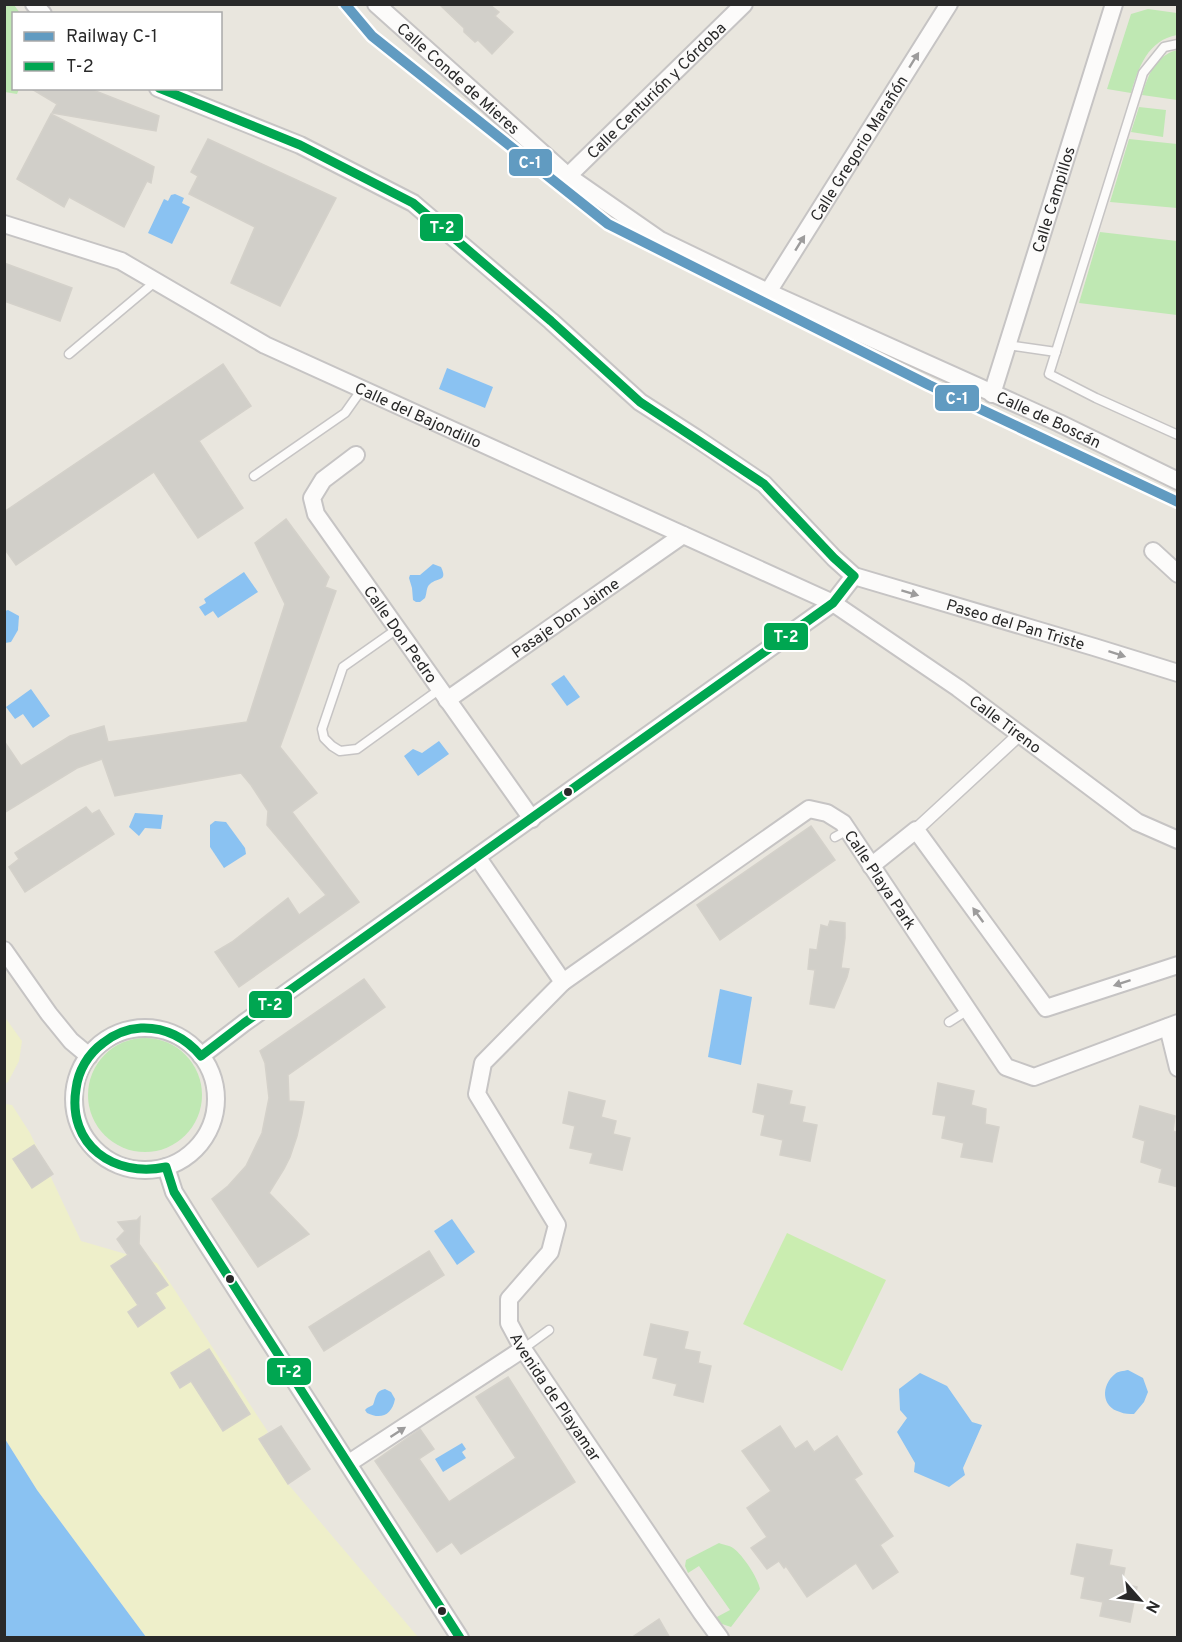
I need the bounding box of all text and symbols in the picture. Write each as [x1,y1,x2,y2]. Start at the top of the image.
legend [12,12,222,90]
street label: Calle Conde de Mieres [392,19,523,140]
street label: Calle Centurión y Córdoba [583,19,731,164]
text: Railway C-1 [66,26,158,49]
one-way arrow [909,52,920,68]
text: T-2 [66,56,94,79]
street label: Calle Gregorio Marañón [807,72,913,226]
street label: Calle Campillos [1029,144,1081,255]
line badge: C-1 [508,148,553,177]
text: C-1 [518,154,542,174]
line badge: T-2 [419,213,464,242]
text: T-2 [429,219,455,239]
one-way arrow [794,234,805,251]
street label: Calle del Bajondillo [351,379,484,454]
line badge: C-1 [934,384,980,412]
street label: Calle de Boscán [993,388,1104,454]
text: C-1 [945,390,969,410]
street label: Pasaje Don Jaime [508,575,624,664]
street label: Calle Don Pedro [358,583,441,688]
one-way arrow [901,589,919,598]
street label: Paseo del Pan Triste [944,596,1087,656]
line badge: T-2 [763,622,809,651]
text: T-2 [773,628,799,648]
one-way arrow [1108,650,1126,659]
street label: Calle Tireno [964,692,1045,759]
unlabelled marker [562,786,574,798]
street label: Calle Playa Park [839,827,920,934]
one-way arrow [972,907,984,923]
one-way arrow [1113,979,1131,988]
line badge: T-2 [248,990,293,1019]
text: T-2 [257,996,283,1016]
unlabelled marker [224,1273,236,1285]
street label: Avenida de Playamar [504,1330,604,1466]
line badge: T-2 [266,1357,312,1386]
text: T-2 [276,1363,302,1383]
one-way arrow [390,1426,406,1437]
north arrow [1110,1570,1170,1630]
text: N [1140,1596,1163,1616]
unlabelled marker [436,1605,448,1617]

